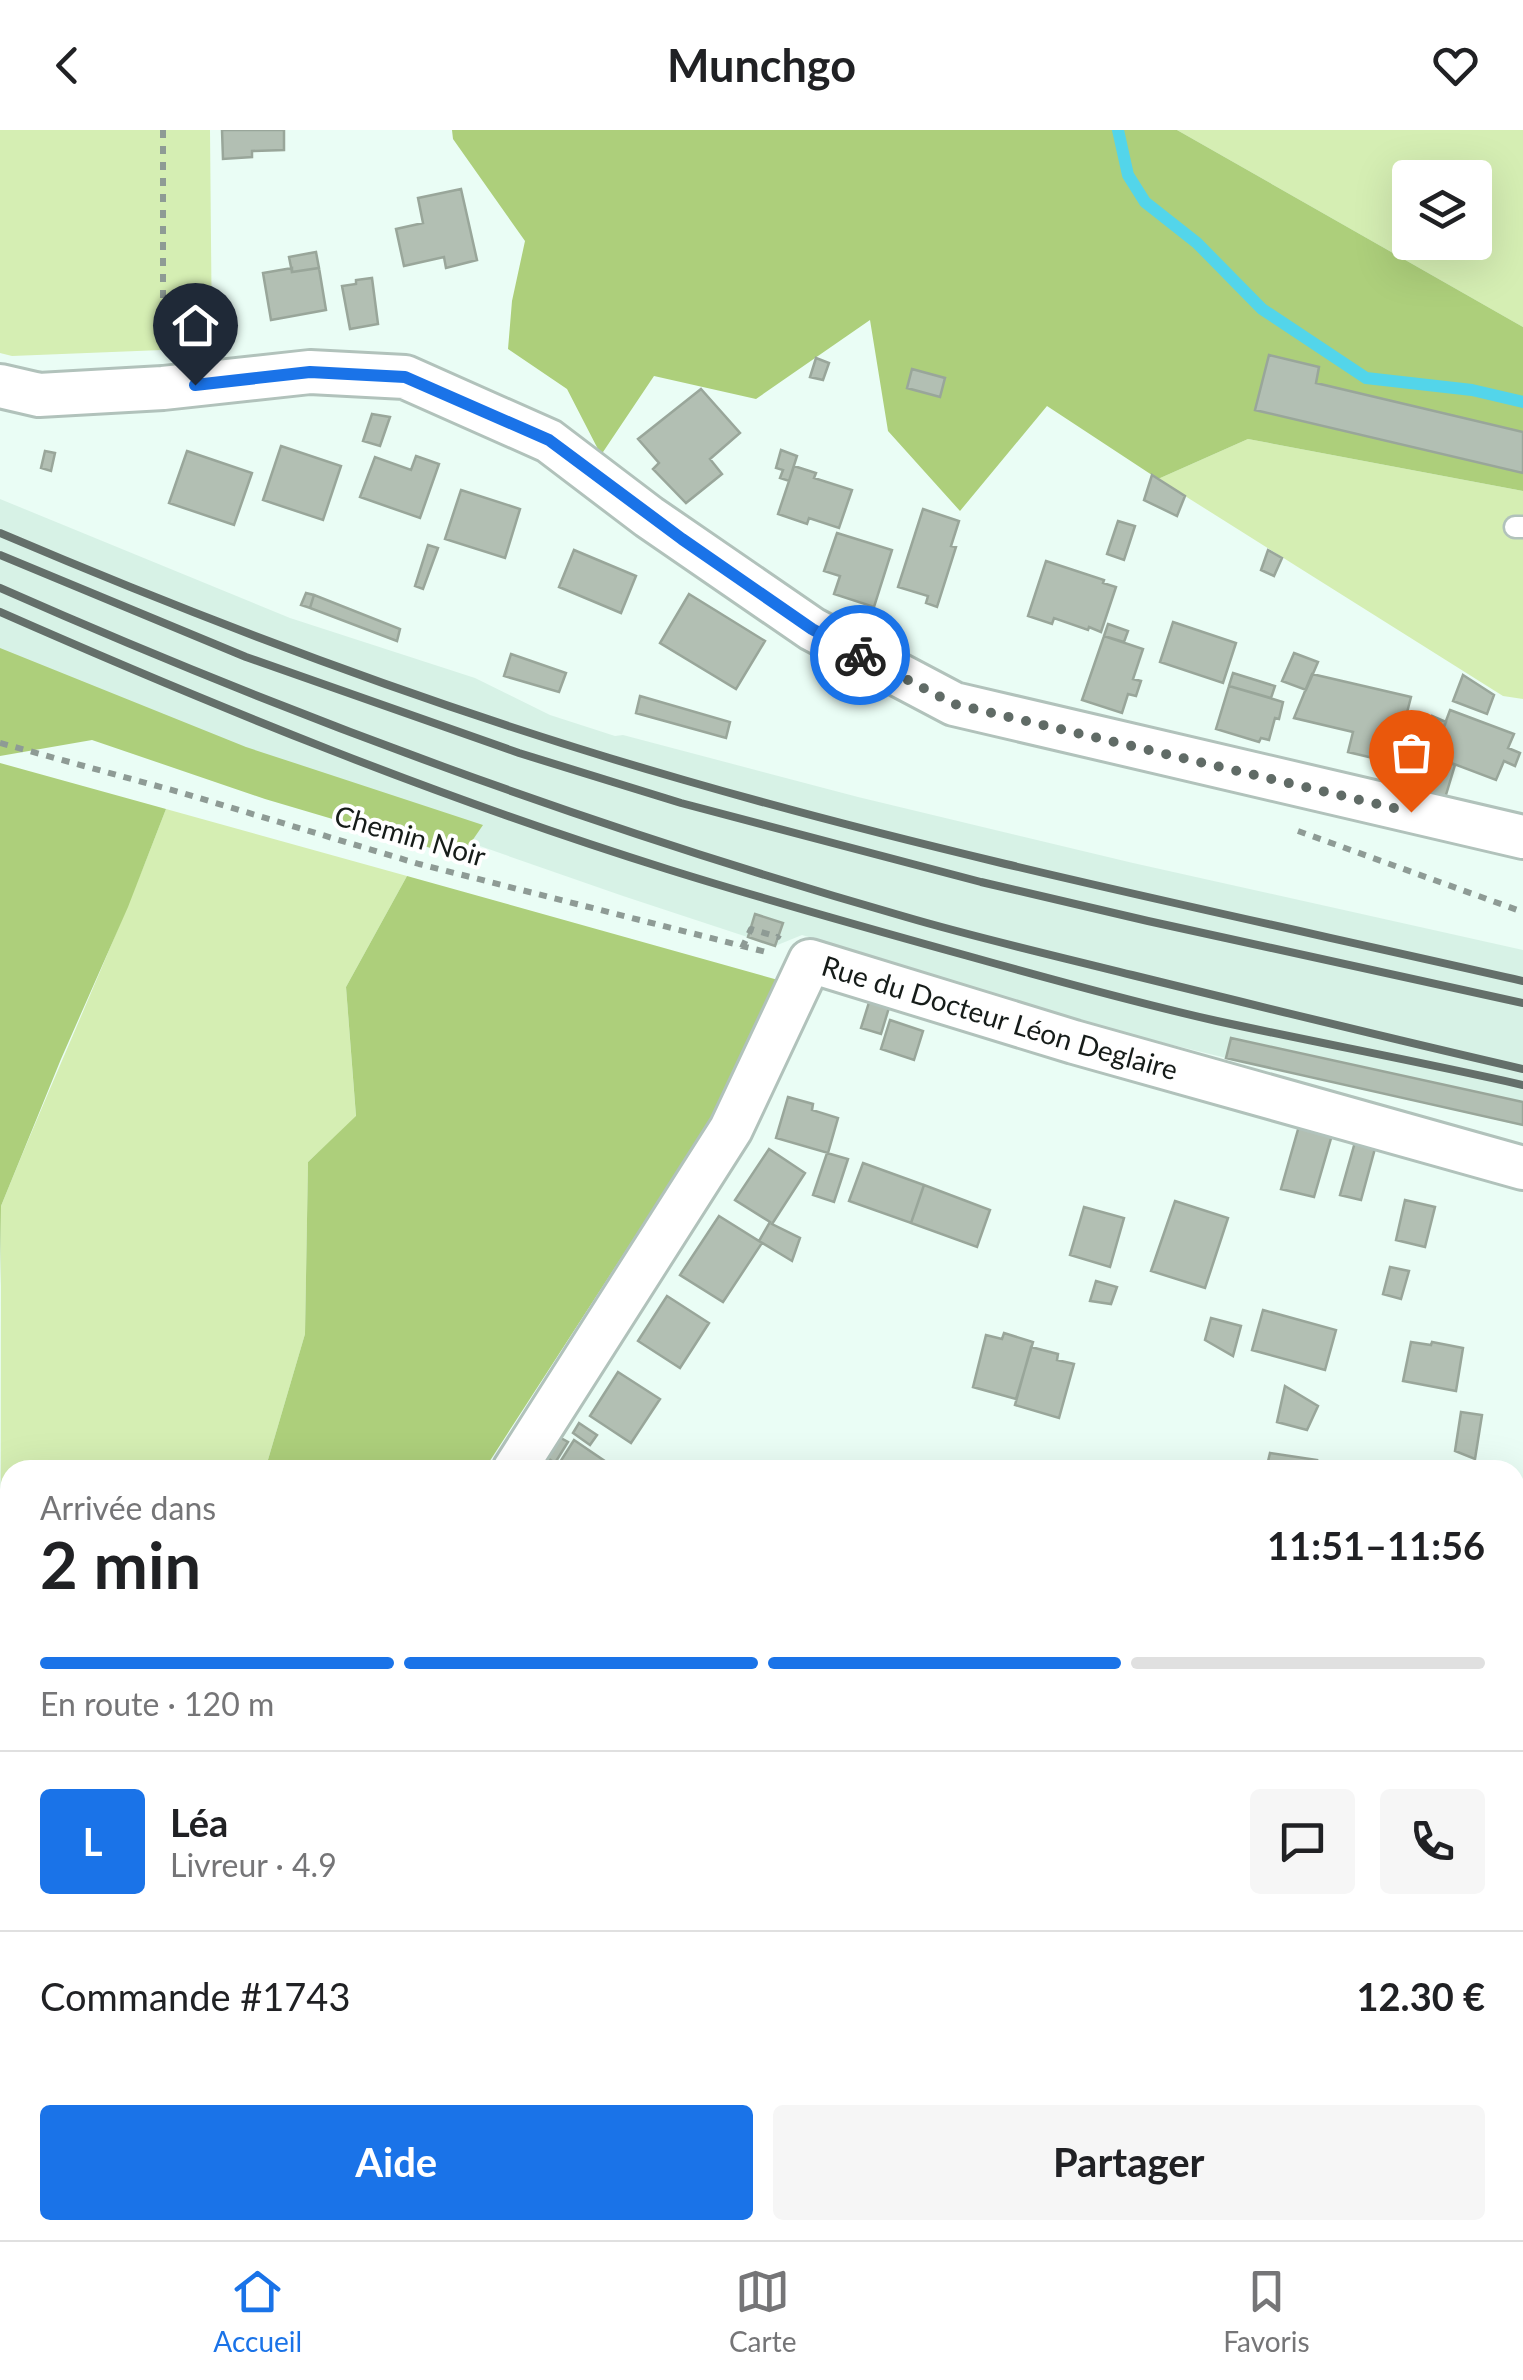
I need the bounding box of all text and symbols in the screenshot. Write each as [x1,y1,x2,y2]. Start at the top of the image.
icon: back [40,38,95,93]
text: Munchgo [667,38,856,92]
icon: heart [1428,38,1483,93]
map controls [1392,160,1492,260]
button: layers [1392,160,1492,260]
pin [153,283,238,386]
icon: home [168,298,223,353]
courier [810,605,910,705]
icon: bike [833,628,888,683]
pin [1369,710,1454,813]
icon: bag [1384,725,1439,780]
street label: Chemin Noir [331,797,490,873]
street label: Rue du Docteur Léon Deglaire [818,948,1182,1086]
text: Arrivée dans [40,1488,216,1527]
text: 11:51–11:56 [1267,1522,1485,1568]
text: 2 min [40,1525,201,1603]
text: En route · 120 m [40,1684,274,1723]
button: chat [1250,1789,1355,1894]
button: phone [1380,1789,1485,1894]
text: Léa [170,1799,228,1845]
text: L [83,1818,102,1864]
text: Livreur · 4.9 [170,1845,337,1884]
text: Commande #1743 [40,1973,350,2019]
text: 12.30 € [1357,1973,1485,2019]
button: Aide [40,2105,753,2220]
button: Partager [773,2105,1485,2220]
tab: Accueil [213,2264,302,2358]
tab: Carte [729,2264,796,2358]
tab: Favoris [1223,2264,1310,2358]

